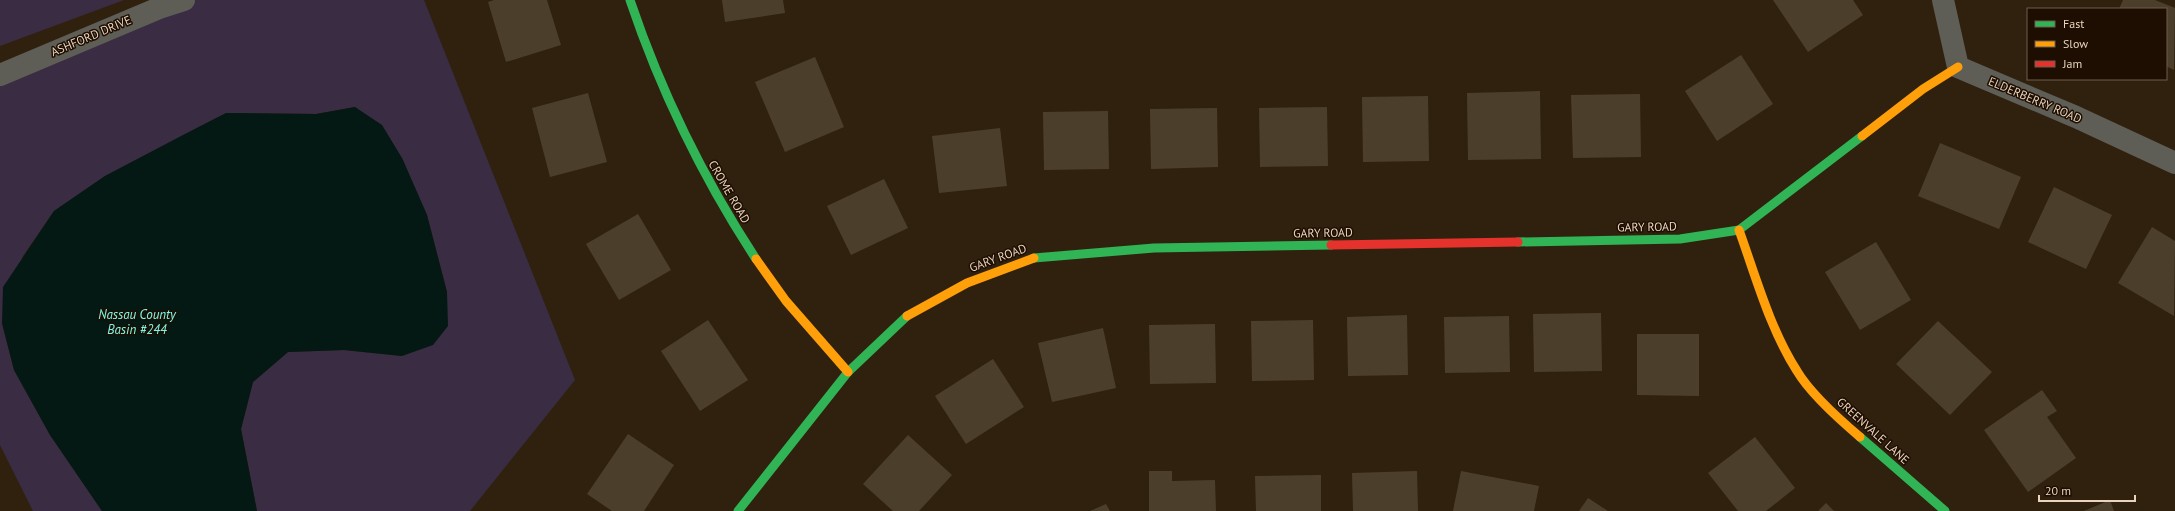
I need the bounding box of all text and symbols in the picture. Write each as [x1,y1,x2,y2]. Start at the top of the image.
legend [2027,8,2167,80]
street label: ASHFORD DRIVE [48,12,133,59]
text: Fast [2063,16,2084,31]
text: Slow [2063,36,2088,51]
text: Jam [2062,56,2082,71]
street label: ELDERBERRY ROAD [1986,73,2084,126]
street label: CROME ROAD [705,158,754,226]
street label: GARY ROAD [1617,218,1677,235]
street label: GARY ROAD [1293,224,1353,241]
street label: GARY ROAD [967,240,1029,275]
water label: Nassau County Basin #244 [98,306,177,338]
street label: GREENVALE LANE [1834,394,1913,467]
scale bar [2039,477,2135,503]
text: 20 m [2045,483,2071,498]

